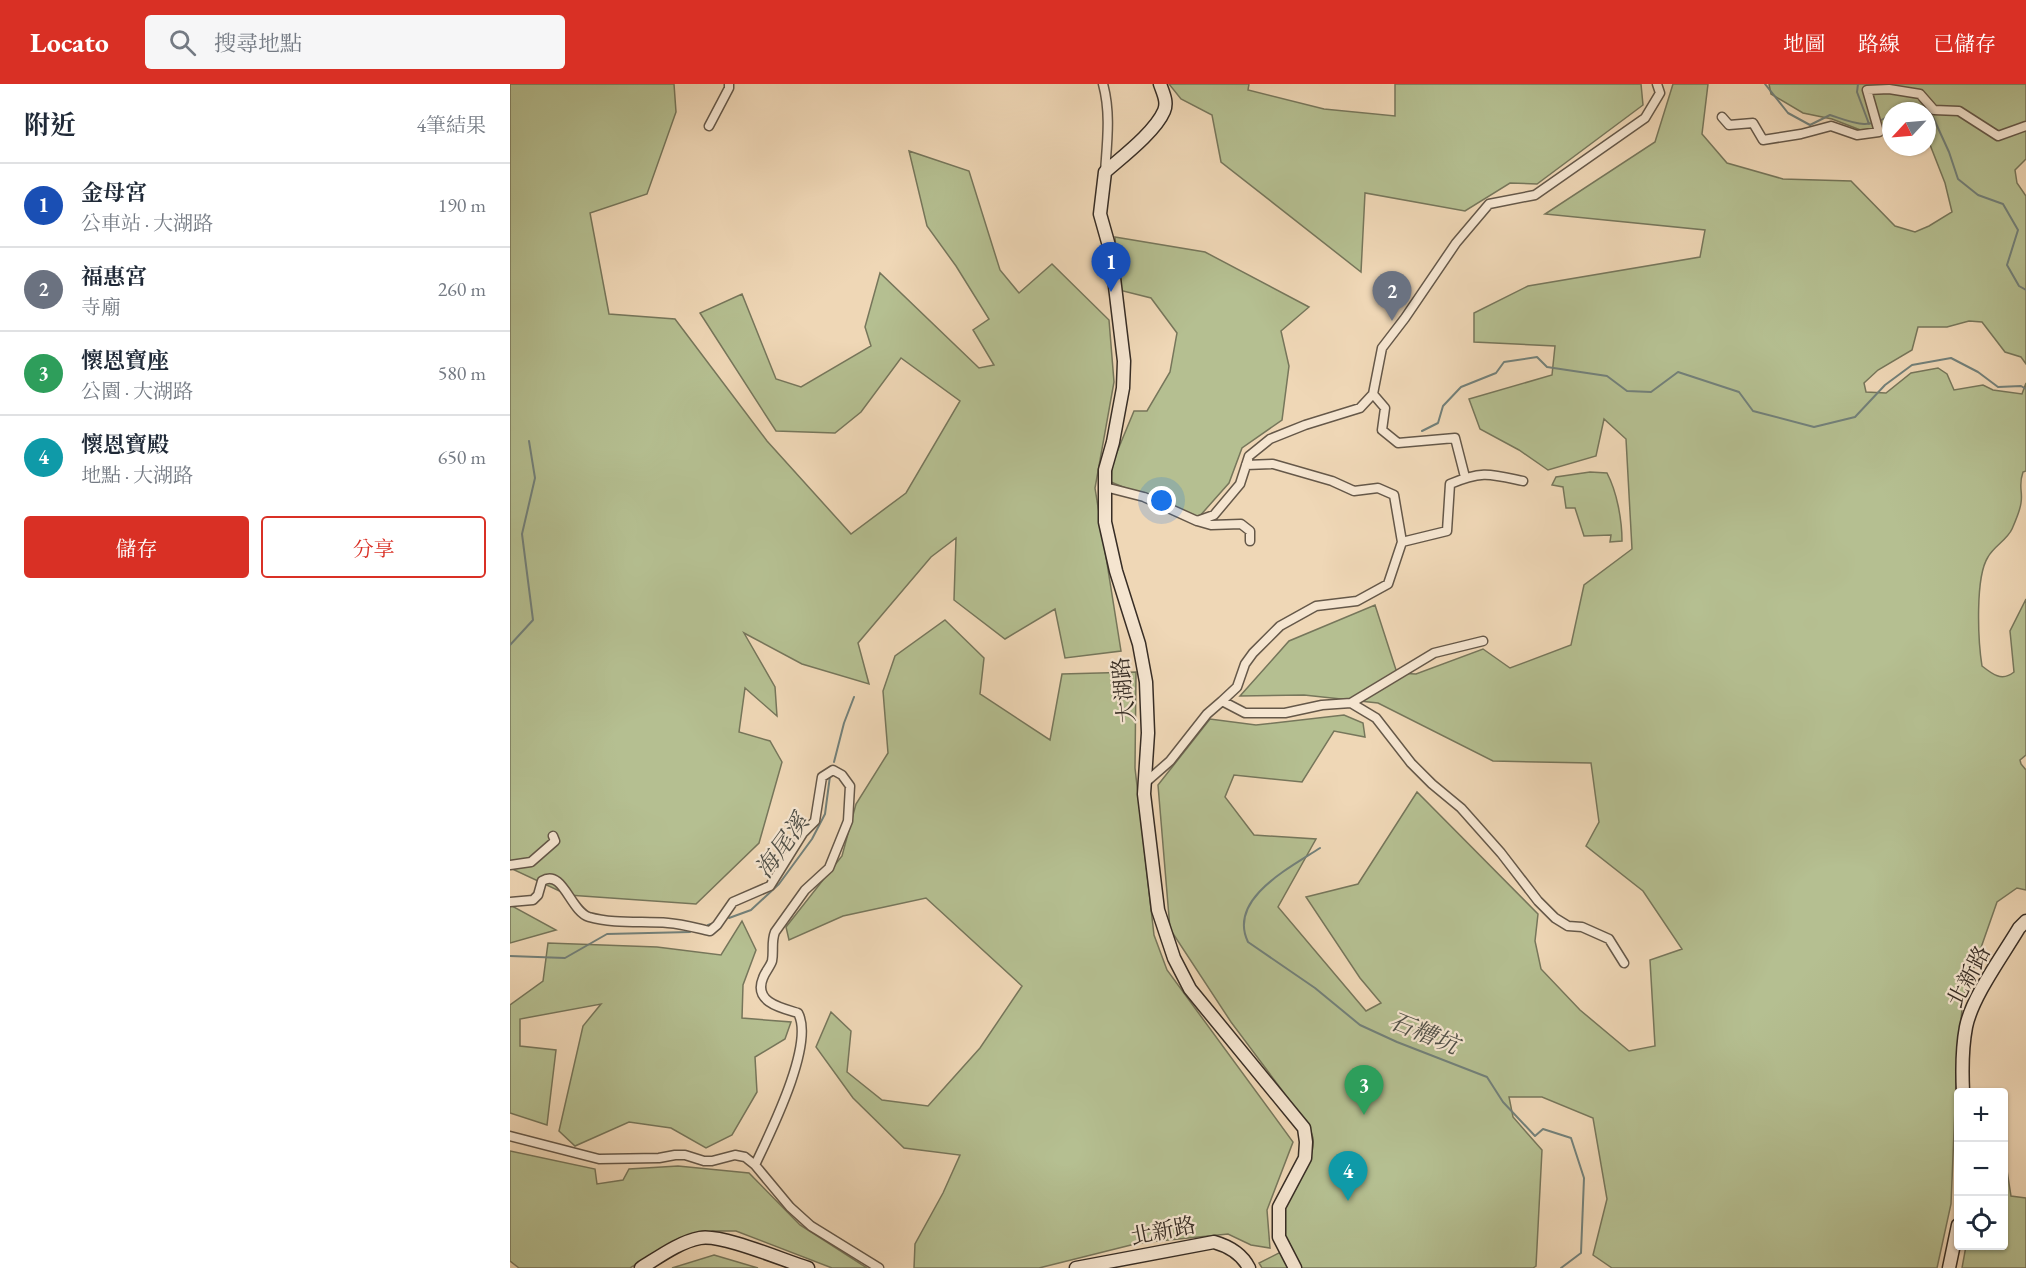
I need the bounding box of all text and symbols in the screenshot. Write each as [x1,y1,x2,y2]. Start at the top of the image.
search box [145,15,565,69]
text: Locato [30,24,109,60]
icon: search [166,26,199,59]
text: 搜尋地點 [214,29,302,58]
text: 地圖 [1783,30,1825,57]
text: 路線 [1858,30,1900,57]
text: 已儲存 [1933,30,1996,57]
north arrow [1882,102,1936,156]
text: 附近 [24,108,76,142]
text: 4筆結果 [416,112,486,138]
text: 金母宮 [81,178,147,207]
text: 1 [38,192,49,218]
text: 190 m [438,192,486,218]
text: 公車站 · 大湖路 [81,210,213,236]
pin: 1 [1092,242,1130,292]
text: 福惠宮 [81,262,147,291]
pin: 2 [1372,272,1412,321]
text: 2 [38,276,49,302]
text: 260 m [438,276,486,302]
text: 寺廟 [81,294,121,320]
text: 懷恩寶座 [81,346,169,375]
text: 3 [38,360,49,386]
text: 580 m [438,360,486,386]
text: 公園 · 大湖路 [81,378,193,404]
text: 懷恩寶殿 [81,430,169,459]
text: 4 [38,444,49,470]
text: 650 m [438,444,486,470]
text: 地點 · 大湖路 [81,462,193,488]
your location [1147,486,1176,515]
button: 儲存 [24,516,249,578]
button: 分享 [261,516,486,578]
street label: 大湖路 [1106,656,1141,724]
water label: 海尾溪 [748,805,817,884]
street label: 北新路 [1940,940,1997,1012]
water label: 石糟坑 [1385,1005,1467,1062]
pin: 3 [1344,1066,1384,1115]
map controls [1954,1088,2008,1250]
button: + [1954,1088,2008,1142]
button: − [1954,1142,2008,1196]
pin: 4 [1328,1152,1368,1201]
button: locate [1954,1196,2008,1250]
street label: 北新路 [1128,1210,1198,1251]

